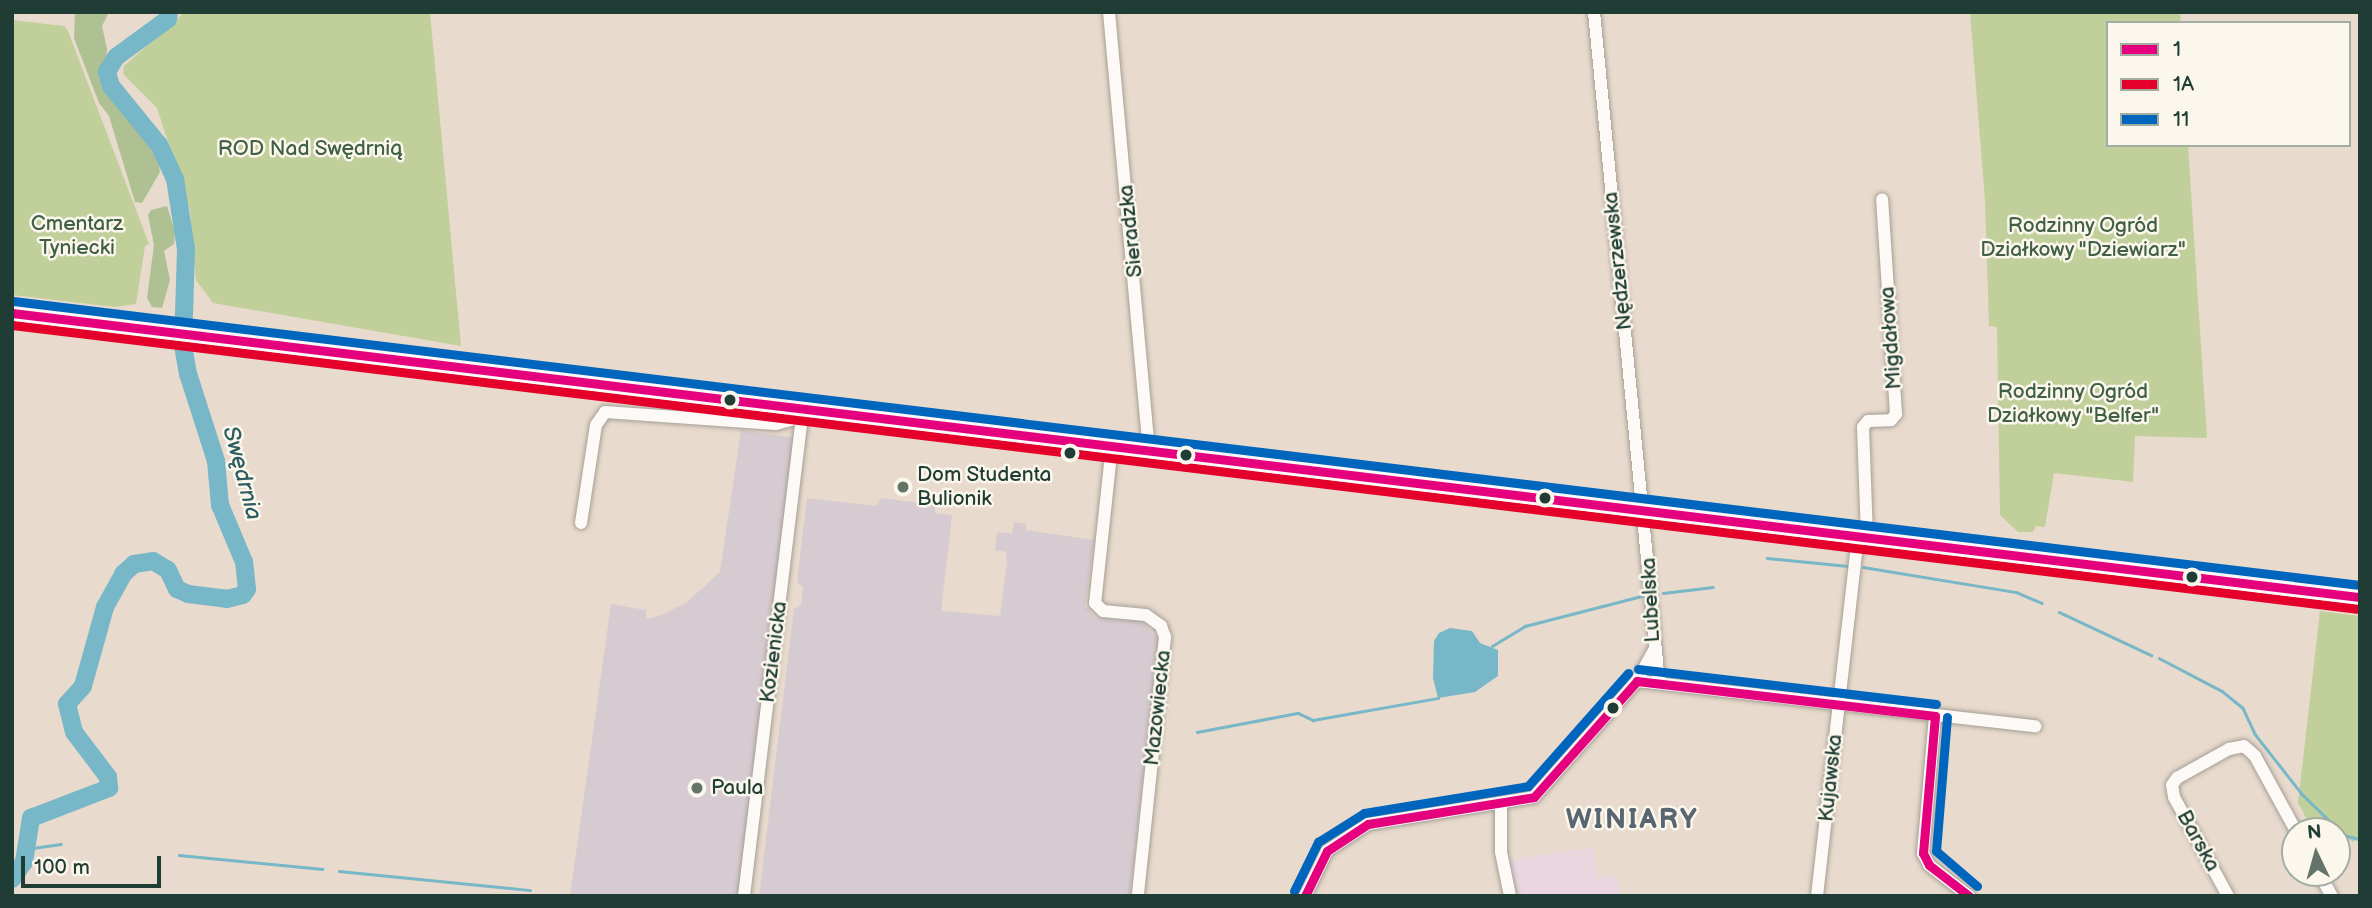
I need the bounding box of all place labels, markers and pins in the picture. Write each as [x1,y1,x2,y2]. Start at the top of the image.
unlabelled marker [723,393,737,407]
unlabelled marker [1063,446,1077,460]
unlabelled marker [1179,448,1193,462]
place label: Dom Studenta Bulionik [917,462,1052,512]
marker: Dom Studenta Bulionik [895,479,911,495]
unlabelled marker [1538,491,1552,505]
unlabelled marker [2185,570,2199,584]
unlabelled marker [1606,701,1620,715]
place label: Paula [711,775,763,801]
marker: Paula [689,780,705,796]

